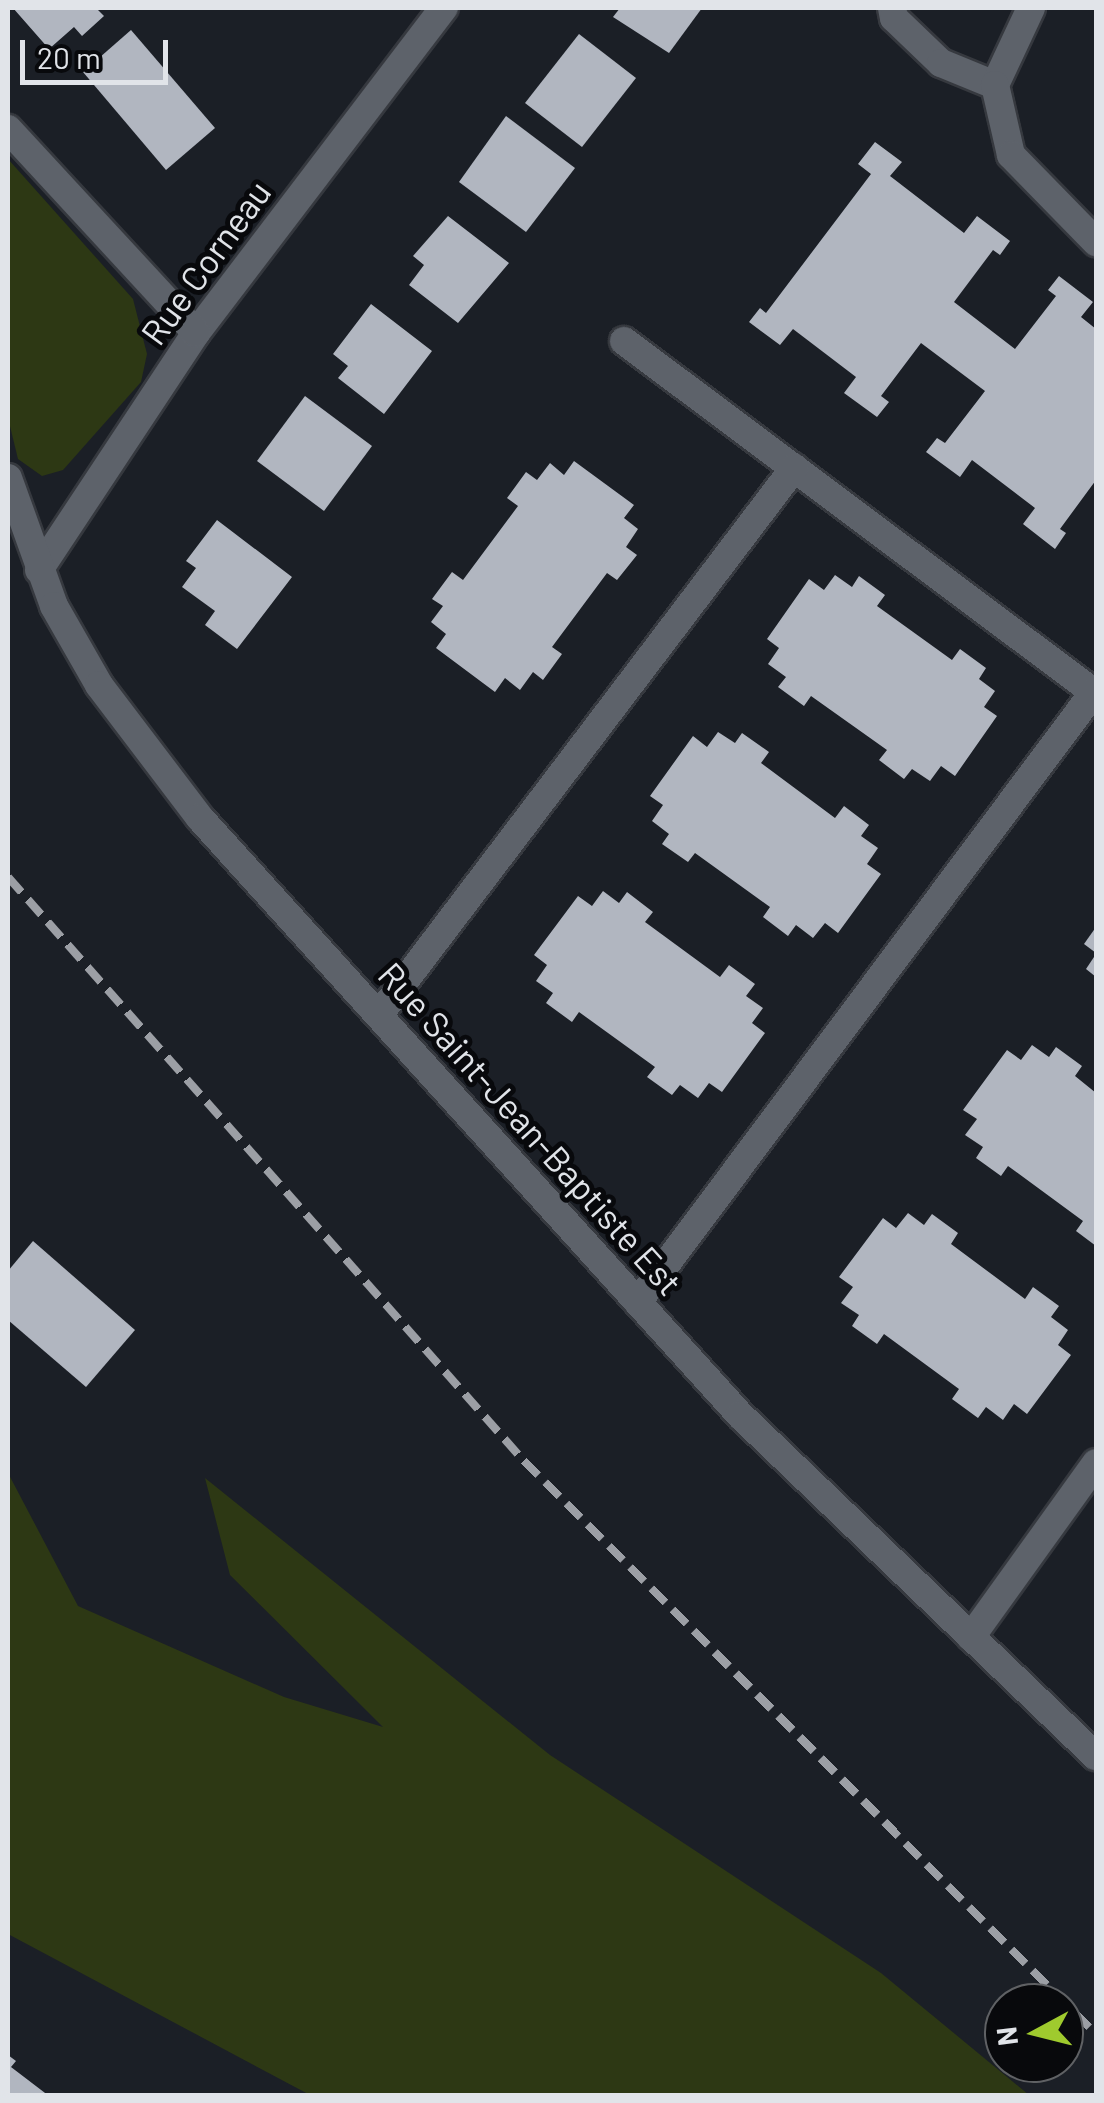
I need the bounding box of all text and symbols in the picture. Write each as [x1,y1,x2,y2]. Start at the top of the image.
scale bar [25,20,172,82]
text: 20 m [37,39,101,75]
street label: Rue Corneau [131,172,279,352]
street label: Rue Saint-Jean-Baptiste Est [371,953,691,1303]
north arrow [984,1983,1084,2083]
text: N [988,2025,1024,2048]

